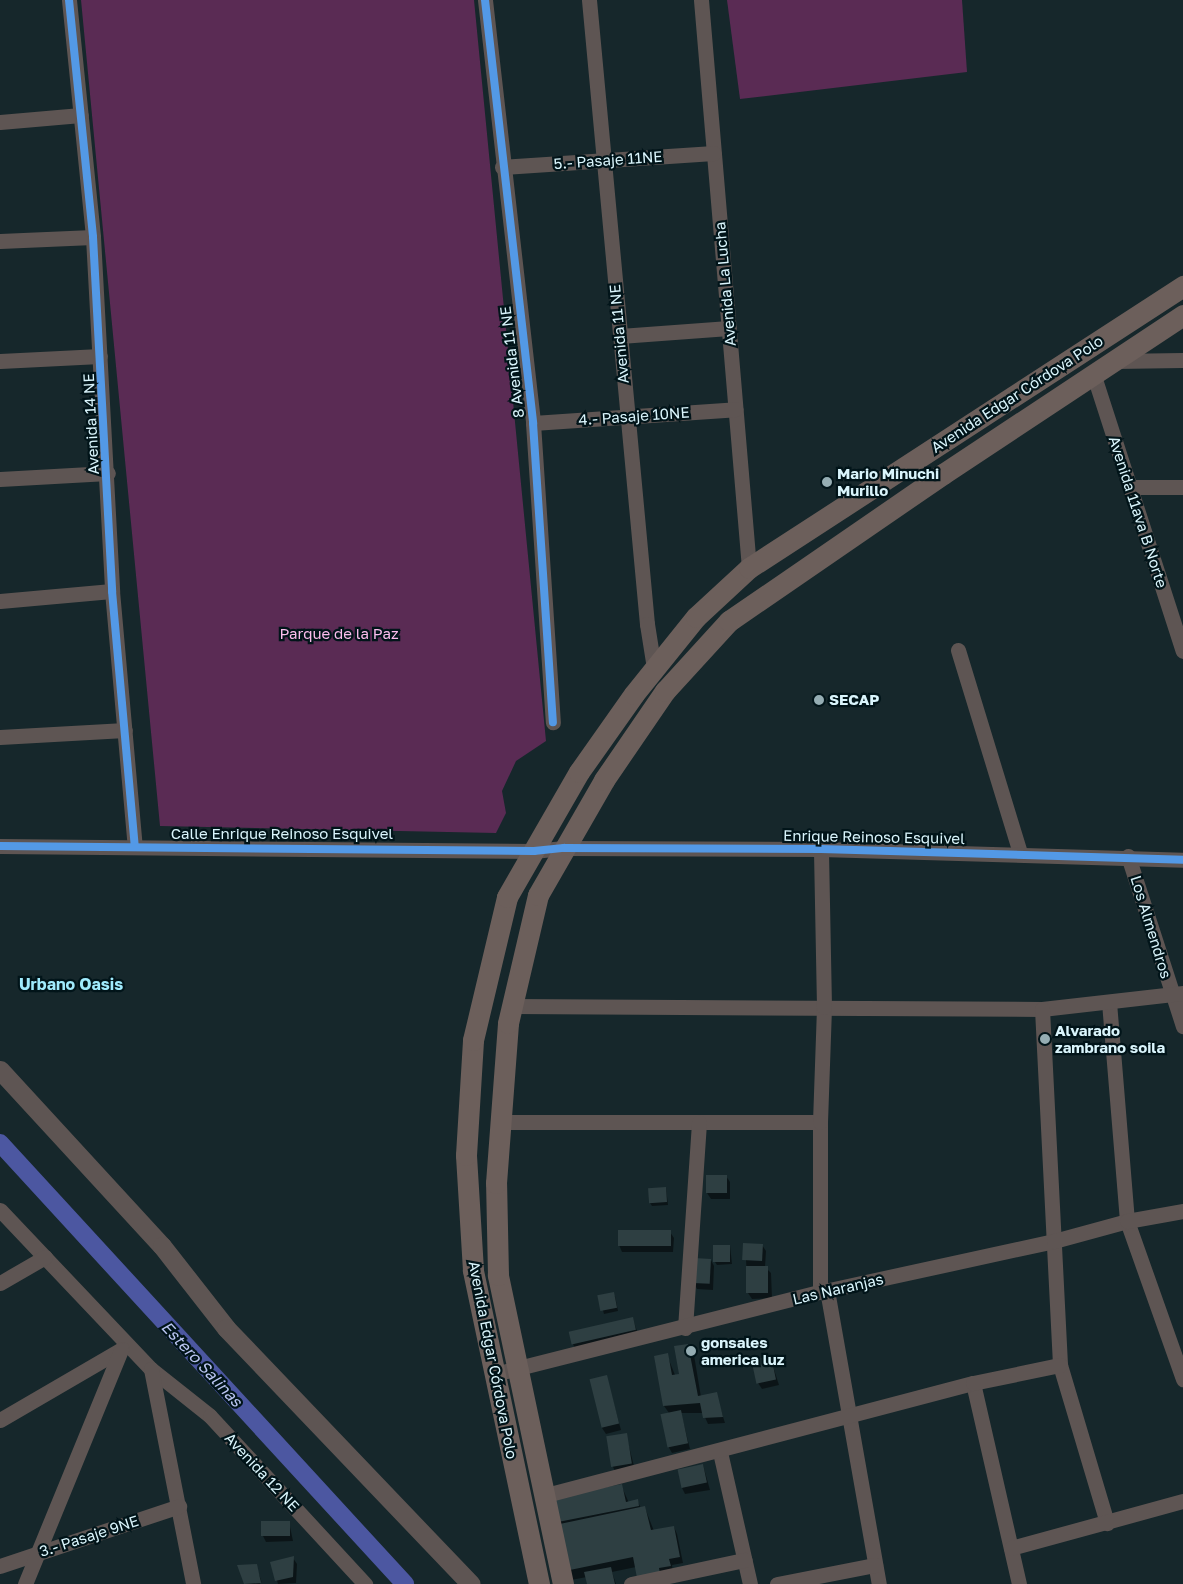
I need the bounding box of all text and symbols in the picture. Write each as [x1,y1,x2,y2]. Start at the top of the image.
street label: 5.- Pasaje 11NE [553,147,663,173]
street label: Avenida La Lucha [711,221,739,347]
street label: Avenida 11 NE [606,284,632,384]
street label: 8 Avenida 11 NE [496,305,528,419]
street label: Avenida Edgar Córdova Polo [928,332,1106,456]
street label: Avenida 14 NE [79,373,103,475]
street label: 4.- Pasaje 10NE [578,403,690,429]
street label: Avenida 11ava B Norte [1105,434,1171,590]
place label: Mario Minuchi Murillo [837,464,939,499]
marker: Mario Minuchi Murillo [821,476,833,488]
park label: Parque de la Paz [279,625,399,643]
place label: SECAP [829,691,879,709]
marker: SECAP [813,694,825,706]
street label: Calle Enrique Reinoso Esquivel [171,825,393,843]
street label: Enrique Reinoso Esquivel [783,826,965,848]
street label: Los Almendros [1127,873,1175,981]
district label: Urbano Oasis [19,974,123,994]
place label: Alvarado zambrano soila [1055,1021,1165,1056]
marker: Alvarado zambrano soila [1039,1033,1051,1045]
street label: Avenida Edgar Córdova Polo [465,1259,521,1461]
street label: Las Naranjas [791,1270,885,1308]
water label: Estero Salinas [158,1317,246,1411]
place label: gonsales america luz [701,1333,784,1368]
marker: gonsales america luz [685,1345,697,1357]
street label: Avenida 12 NE [221,1429,303,1515]
street label: 3.- Pasaje 9NE [37,1511,141,1561]

